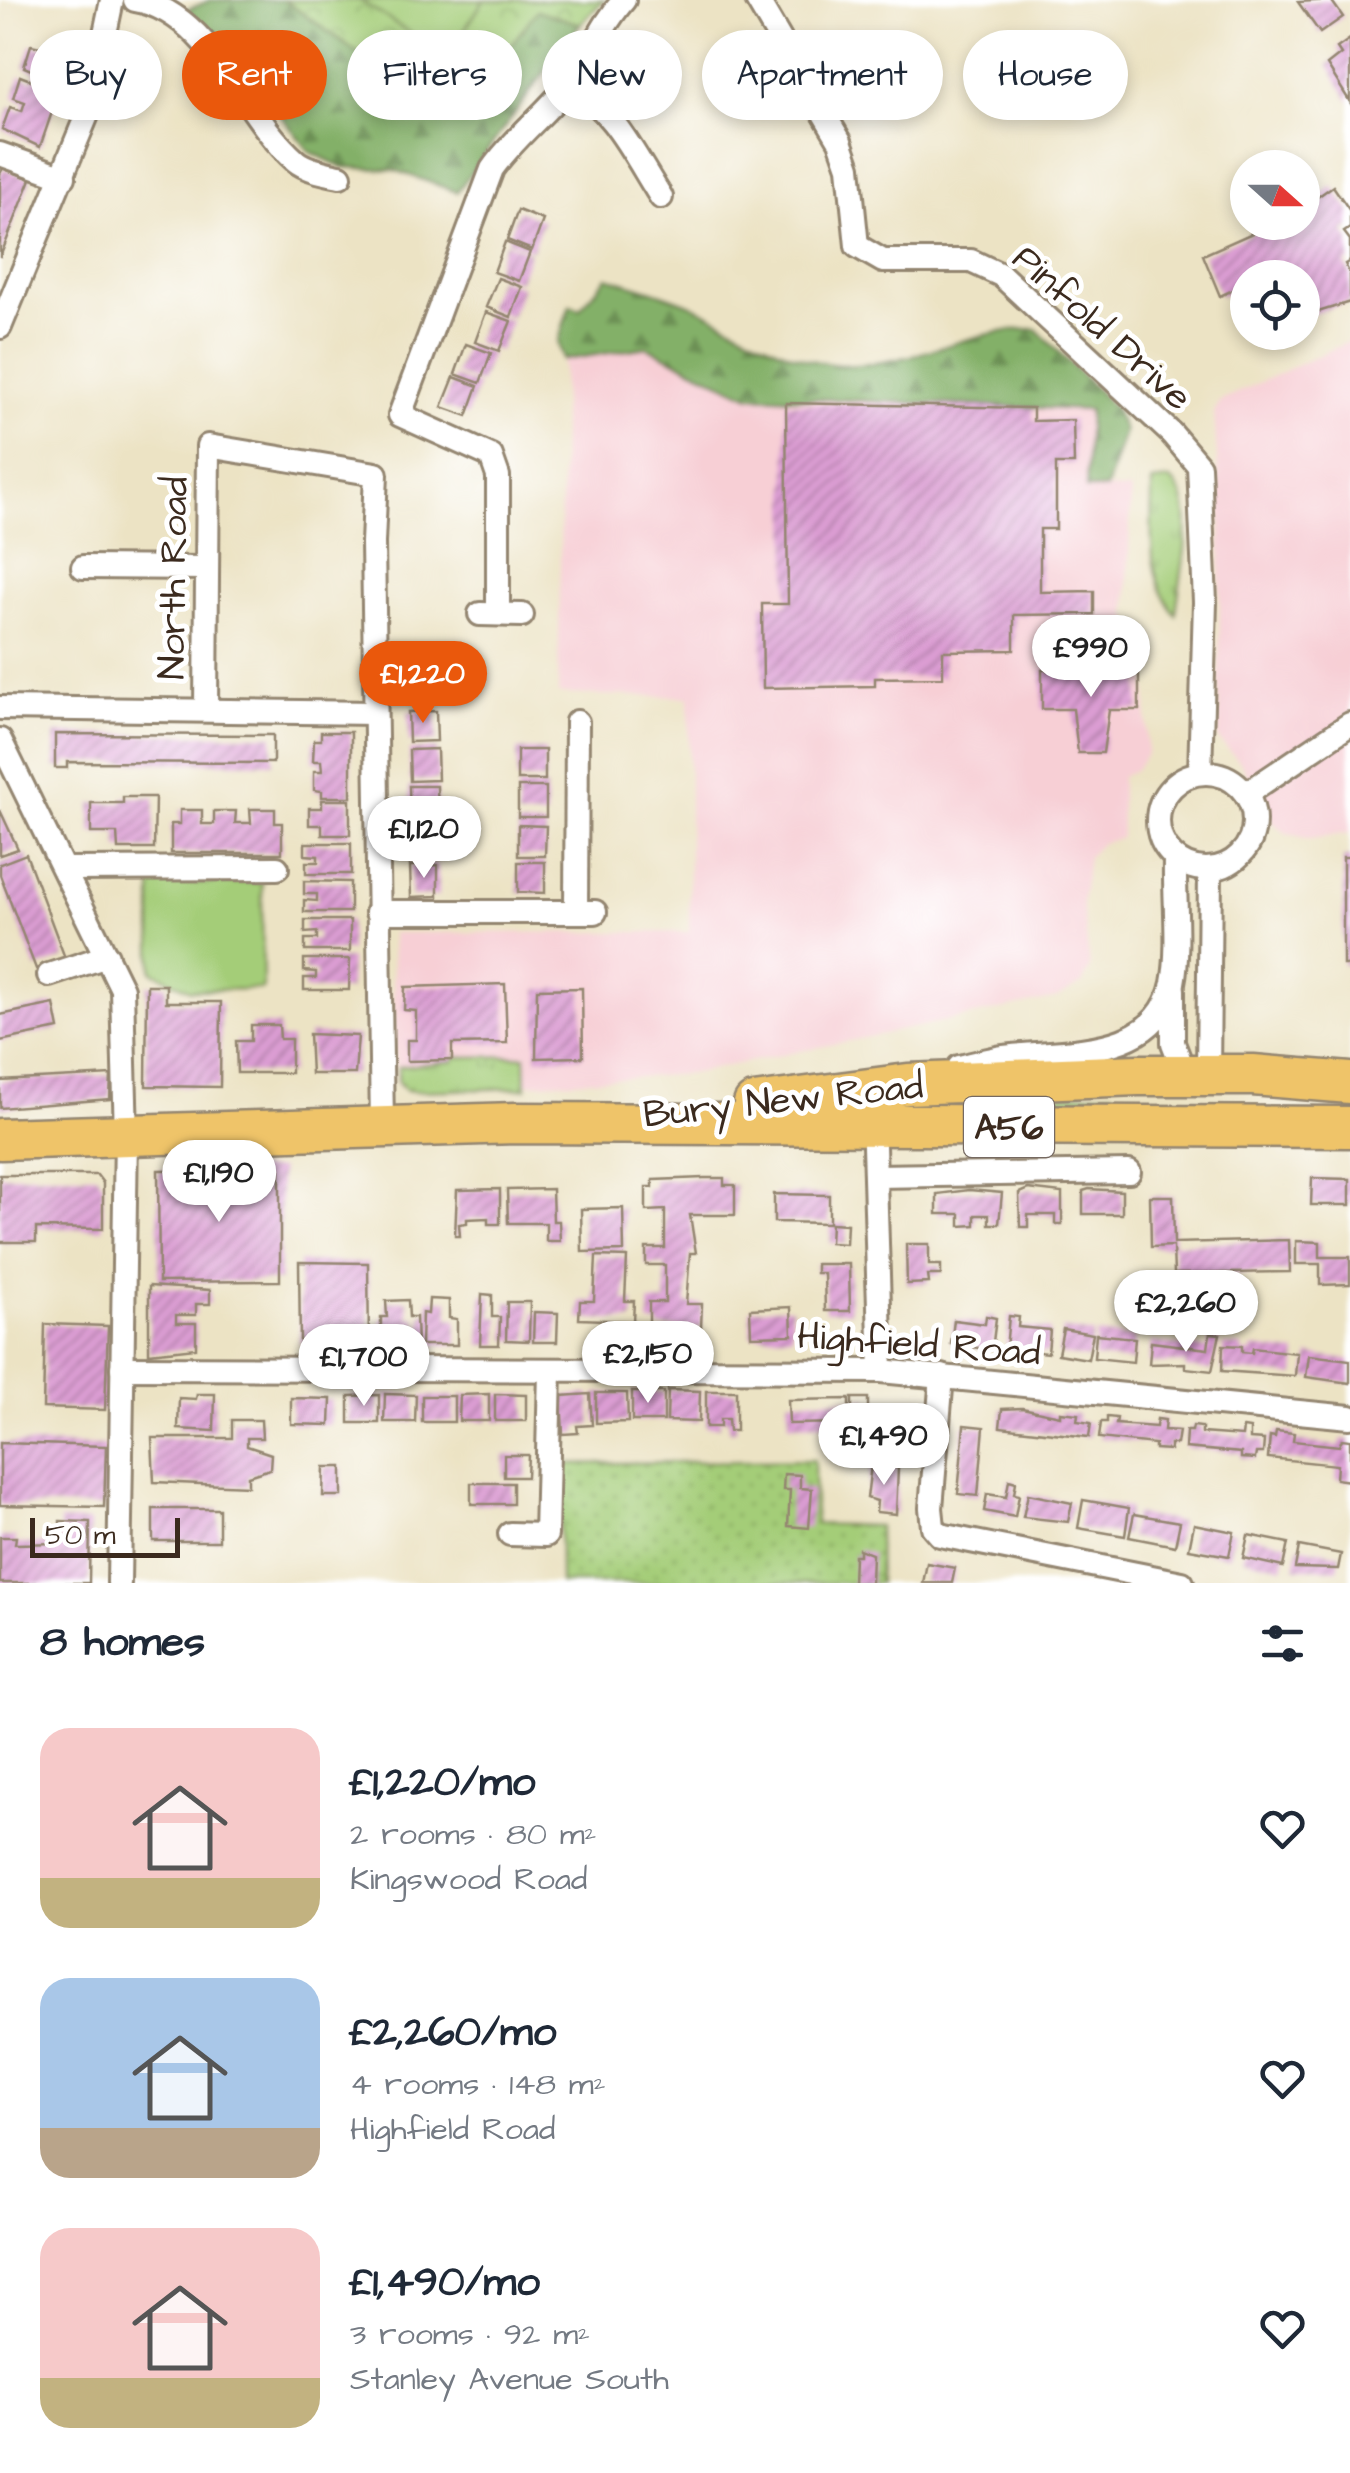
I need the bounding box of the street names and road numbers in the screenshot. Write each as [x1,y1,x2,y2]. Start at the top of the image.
street label: Pinfold Drive [1001,234,1203,423]
street label: North Road [146,476,202,680]
street label: Bury New Road [641,1060,926,1143]
road number: A56 [964,1097,1054,1157]
street label: Highfield Road [795,1311,1042,1379]

